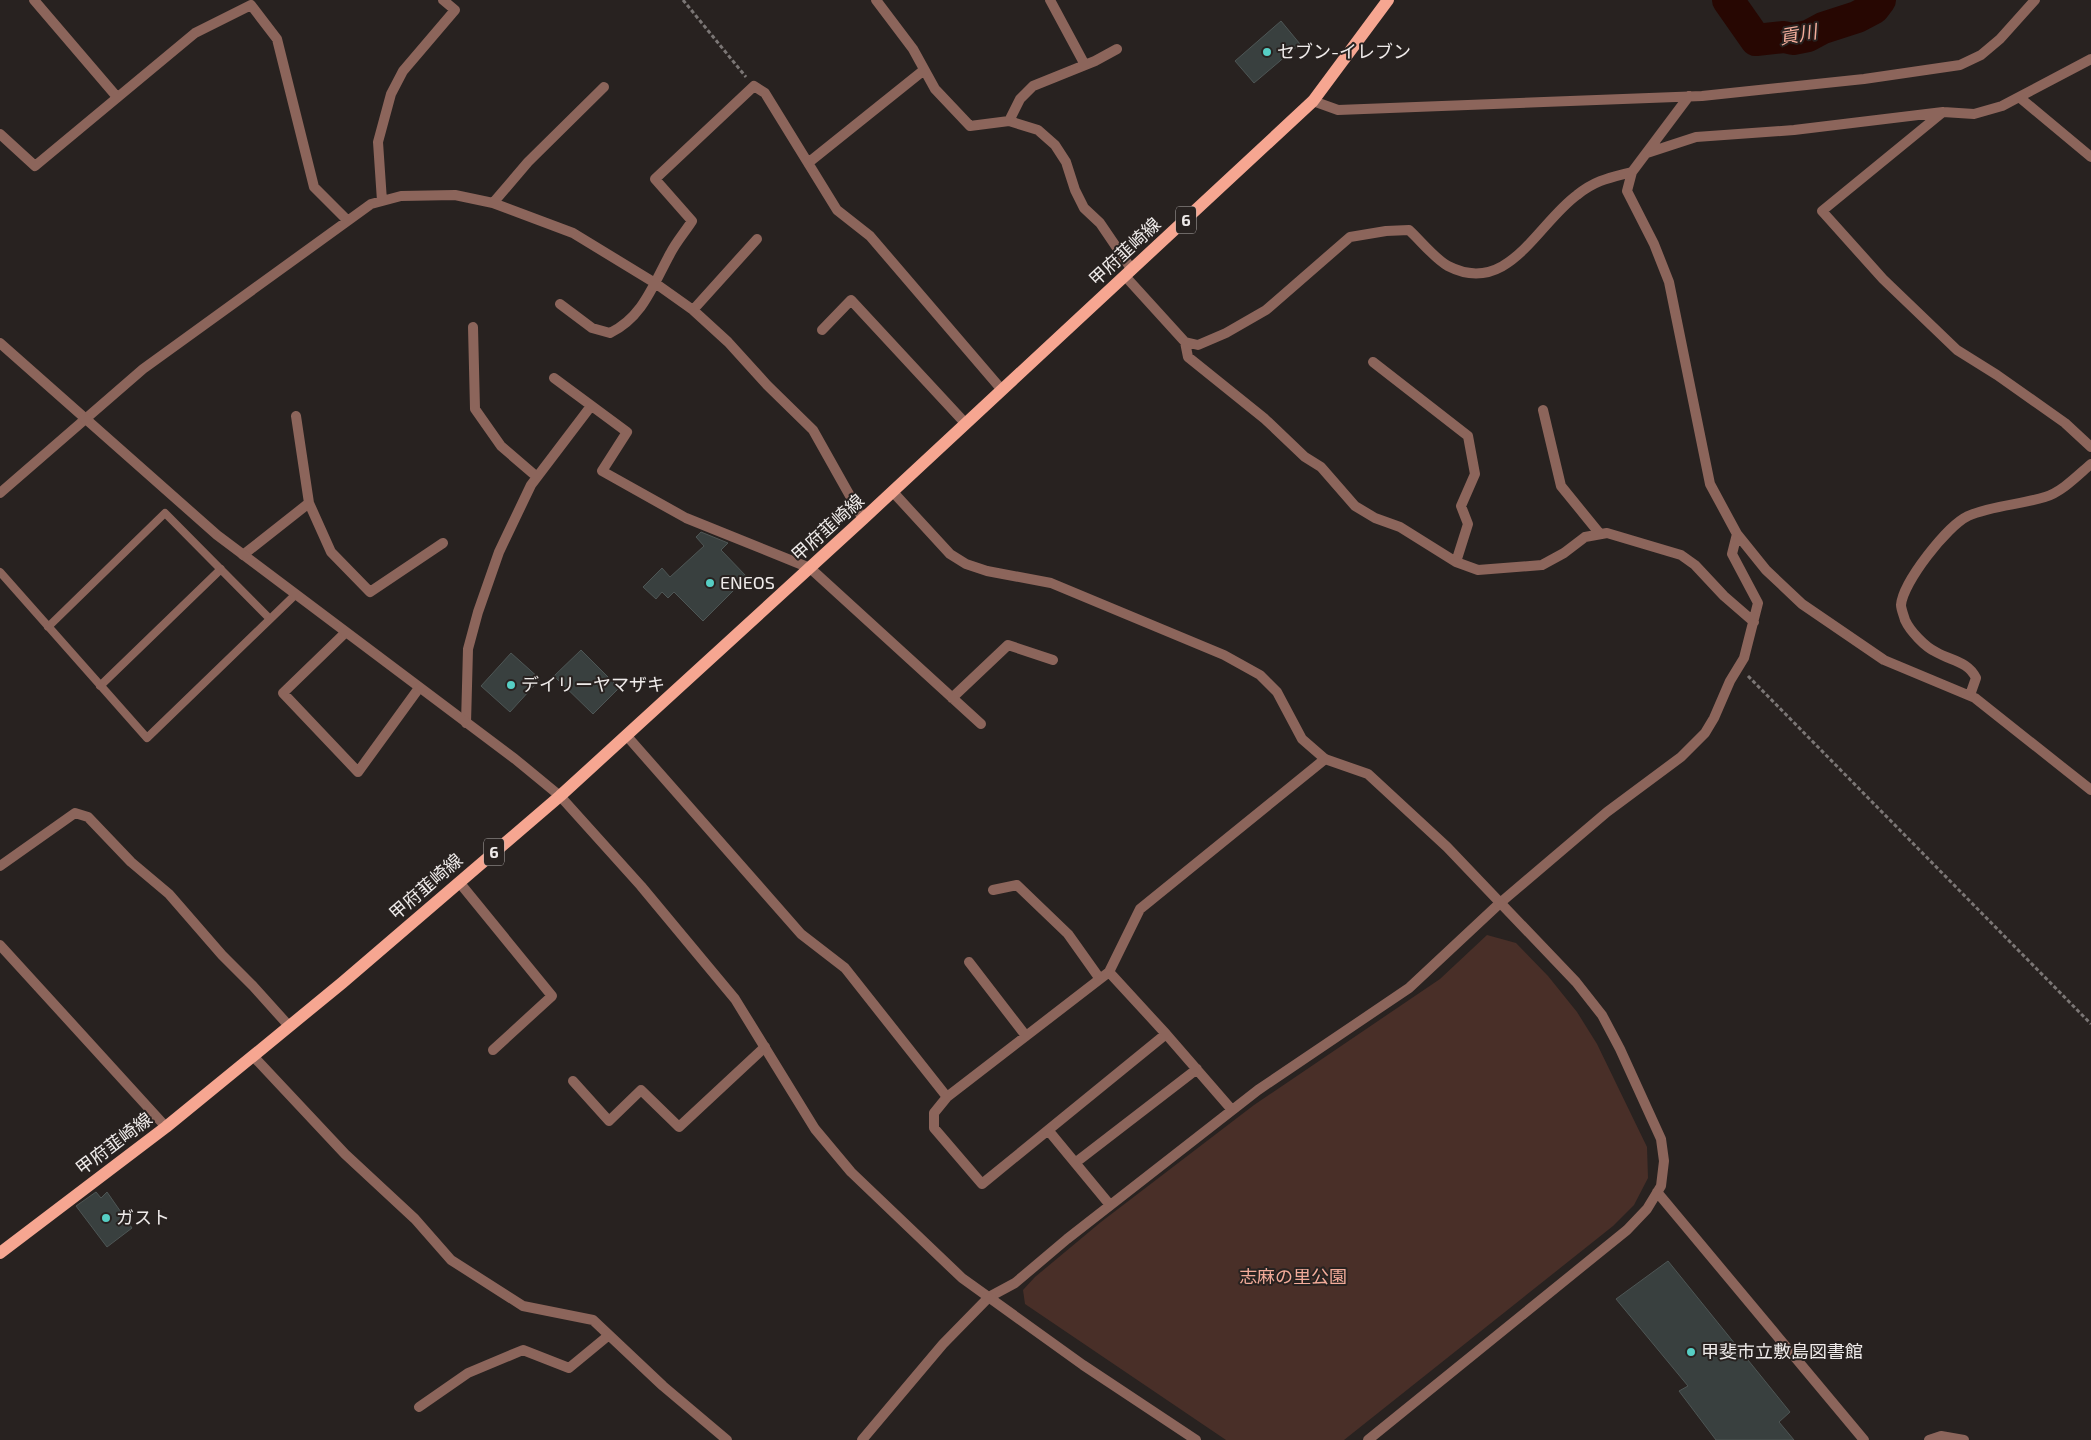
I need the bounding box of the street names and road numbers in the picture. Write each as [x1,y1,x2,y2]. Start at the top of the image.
road number: 6 [1176,206,1196,234]
street label: 甲府韮崎線 [1084,213,1165,290]
street label: 甲府韮崎線 [787,489,868,566]
road number: 6 [484,839,504,866]
street label: 甲府韮崎線 [384,848,467,924]
street label: 甲府韮崎線 [71,1107,156,1179]

